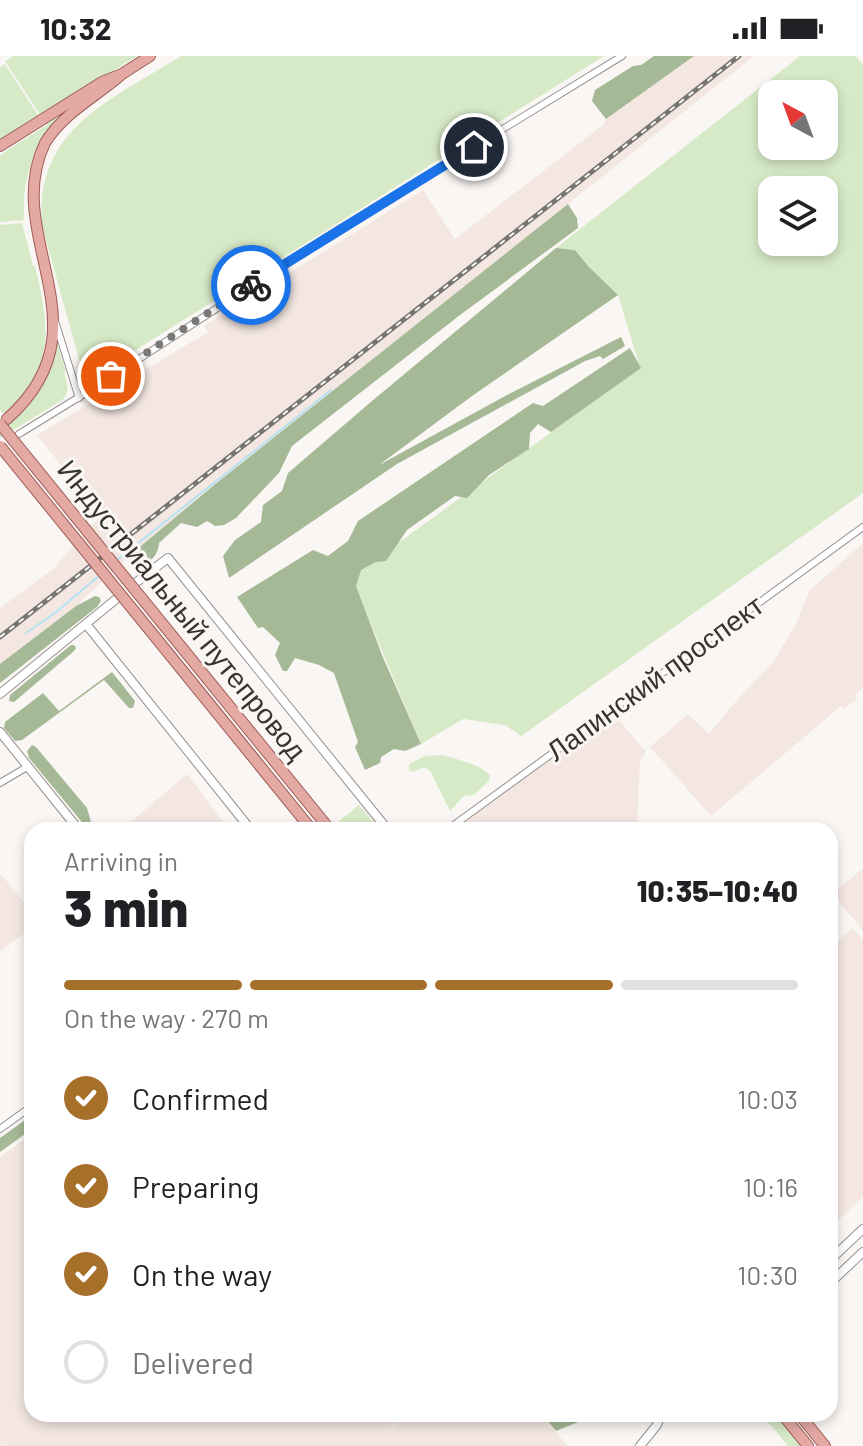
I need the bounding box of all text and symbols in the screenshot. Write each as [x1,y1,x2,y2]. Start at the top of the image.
text: 10:32 [40,10,112,46]
north arrow [758,80,838,160]
map controls [758,80,838,256]
pin [440,113,508,181]
icon: home [452,125,496,169]
button: layers [758,176,838,256]
courier [211,245,291,325]
icon: bike [229,263,273,307]
pin [77,342,145,410]
icon: bag [89,354,133,398]
street label: Индустриальный путепровод [51,452,314,766]
street label: Лапинский проспект [539,587,770,767]
text: Arriving in [64,845,178,876]
text: 10:35–10:40 [637,872,798,908]
text: 3 min [64,875,188,937]
text: On the way · 270 m [64,1002,269,1033]
icon: check [64,1076,108,1120]
text: Confirmed [132,1080,269,1116]
text: 10:03 [737,1083,798,1114]
icon: check [64,1164,108,1208]
text: Preparing [132,1168,259,1204]
text: 10:16 [743,1171,798,1202]
icon: check [64,1252,108,1296]
text: On the way [132,1256,272,1292]
text: 10:30 [737,1259,798,1290]
text: Delivered [132,1344,254,1380]

